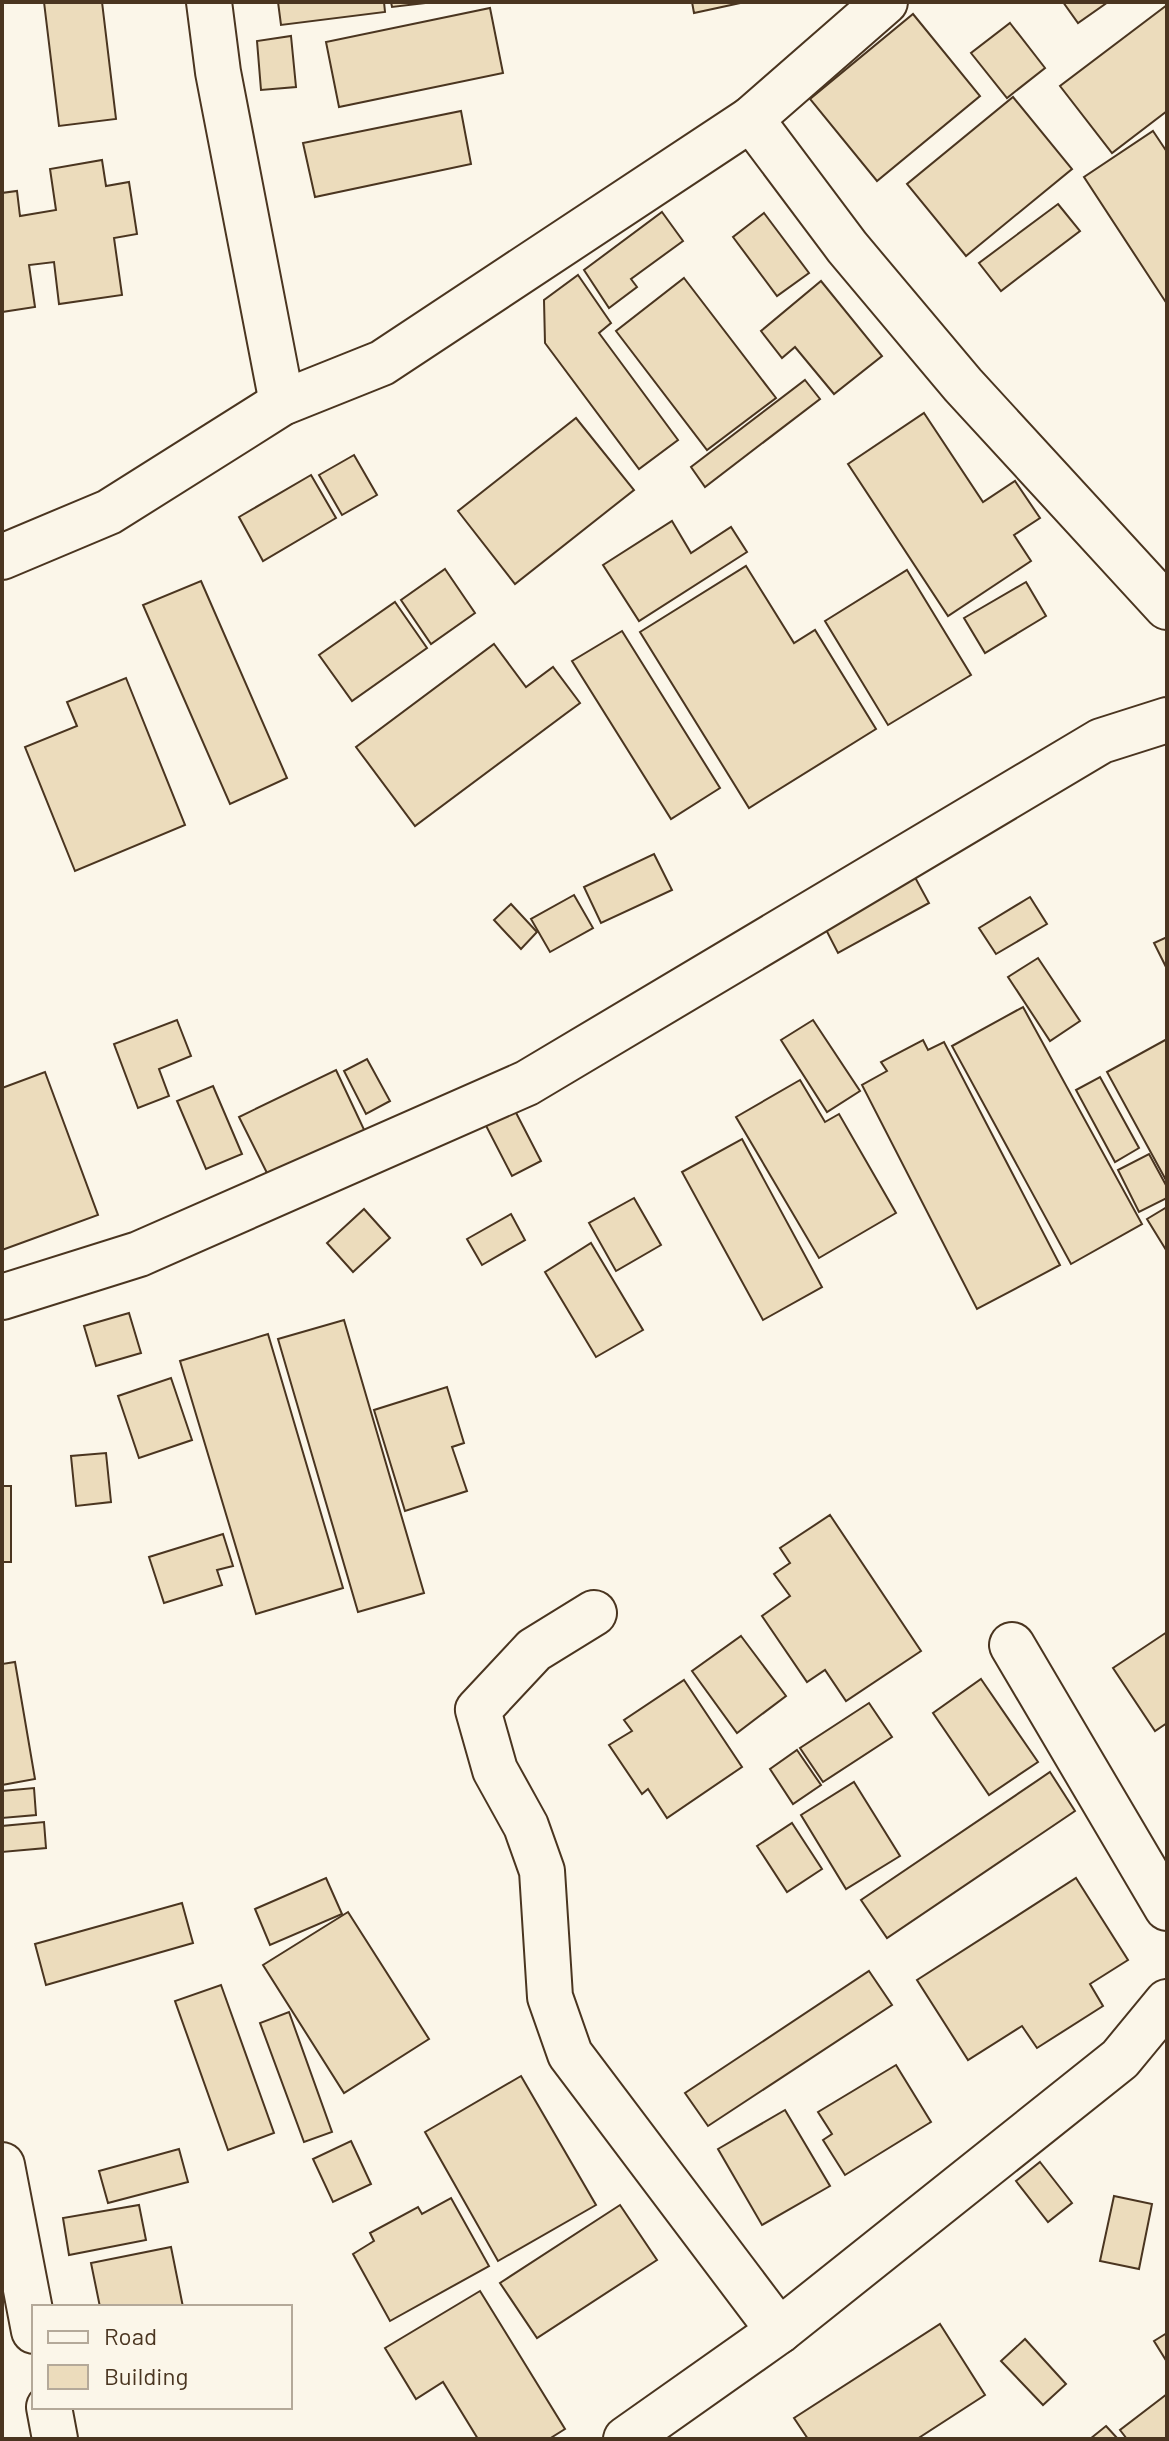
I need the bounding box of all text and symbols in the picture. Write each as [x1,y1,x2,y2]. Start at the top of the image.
legend [32,2305,292,2409]
text: Road [104,2321,157,2350]
text: Building [104,2361,188,2390]

